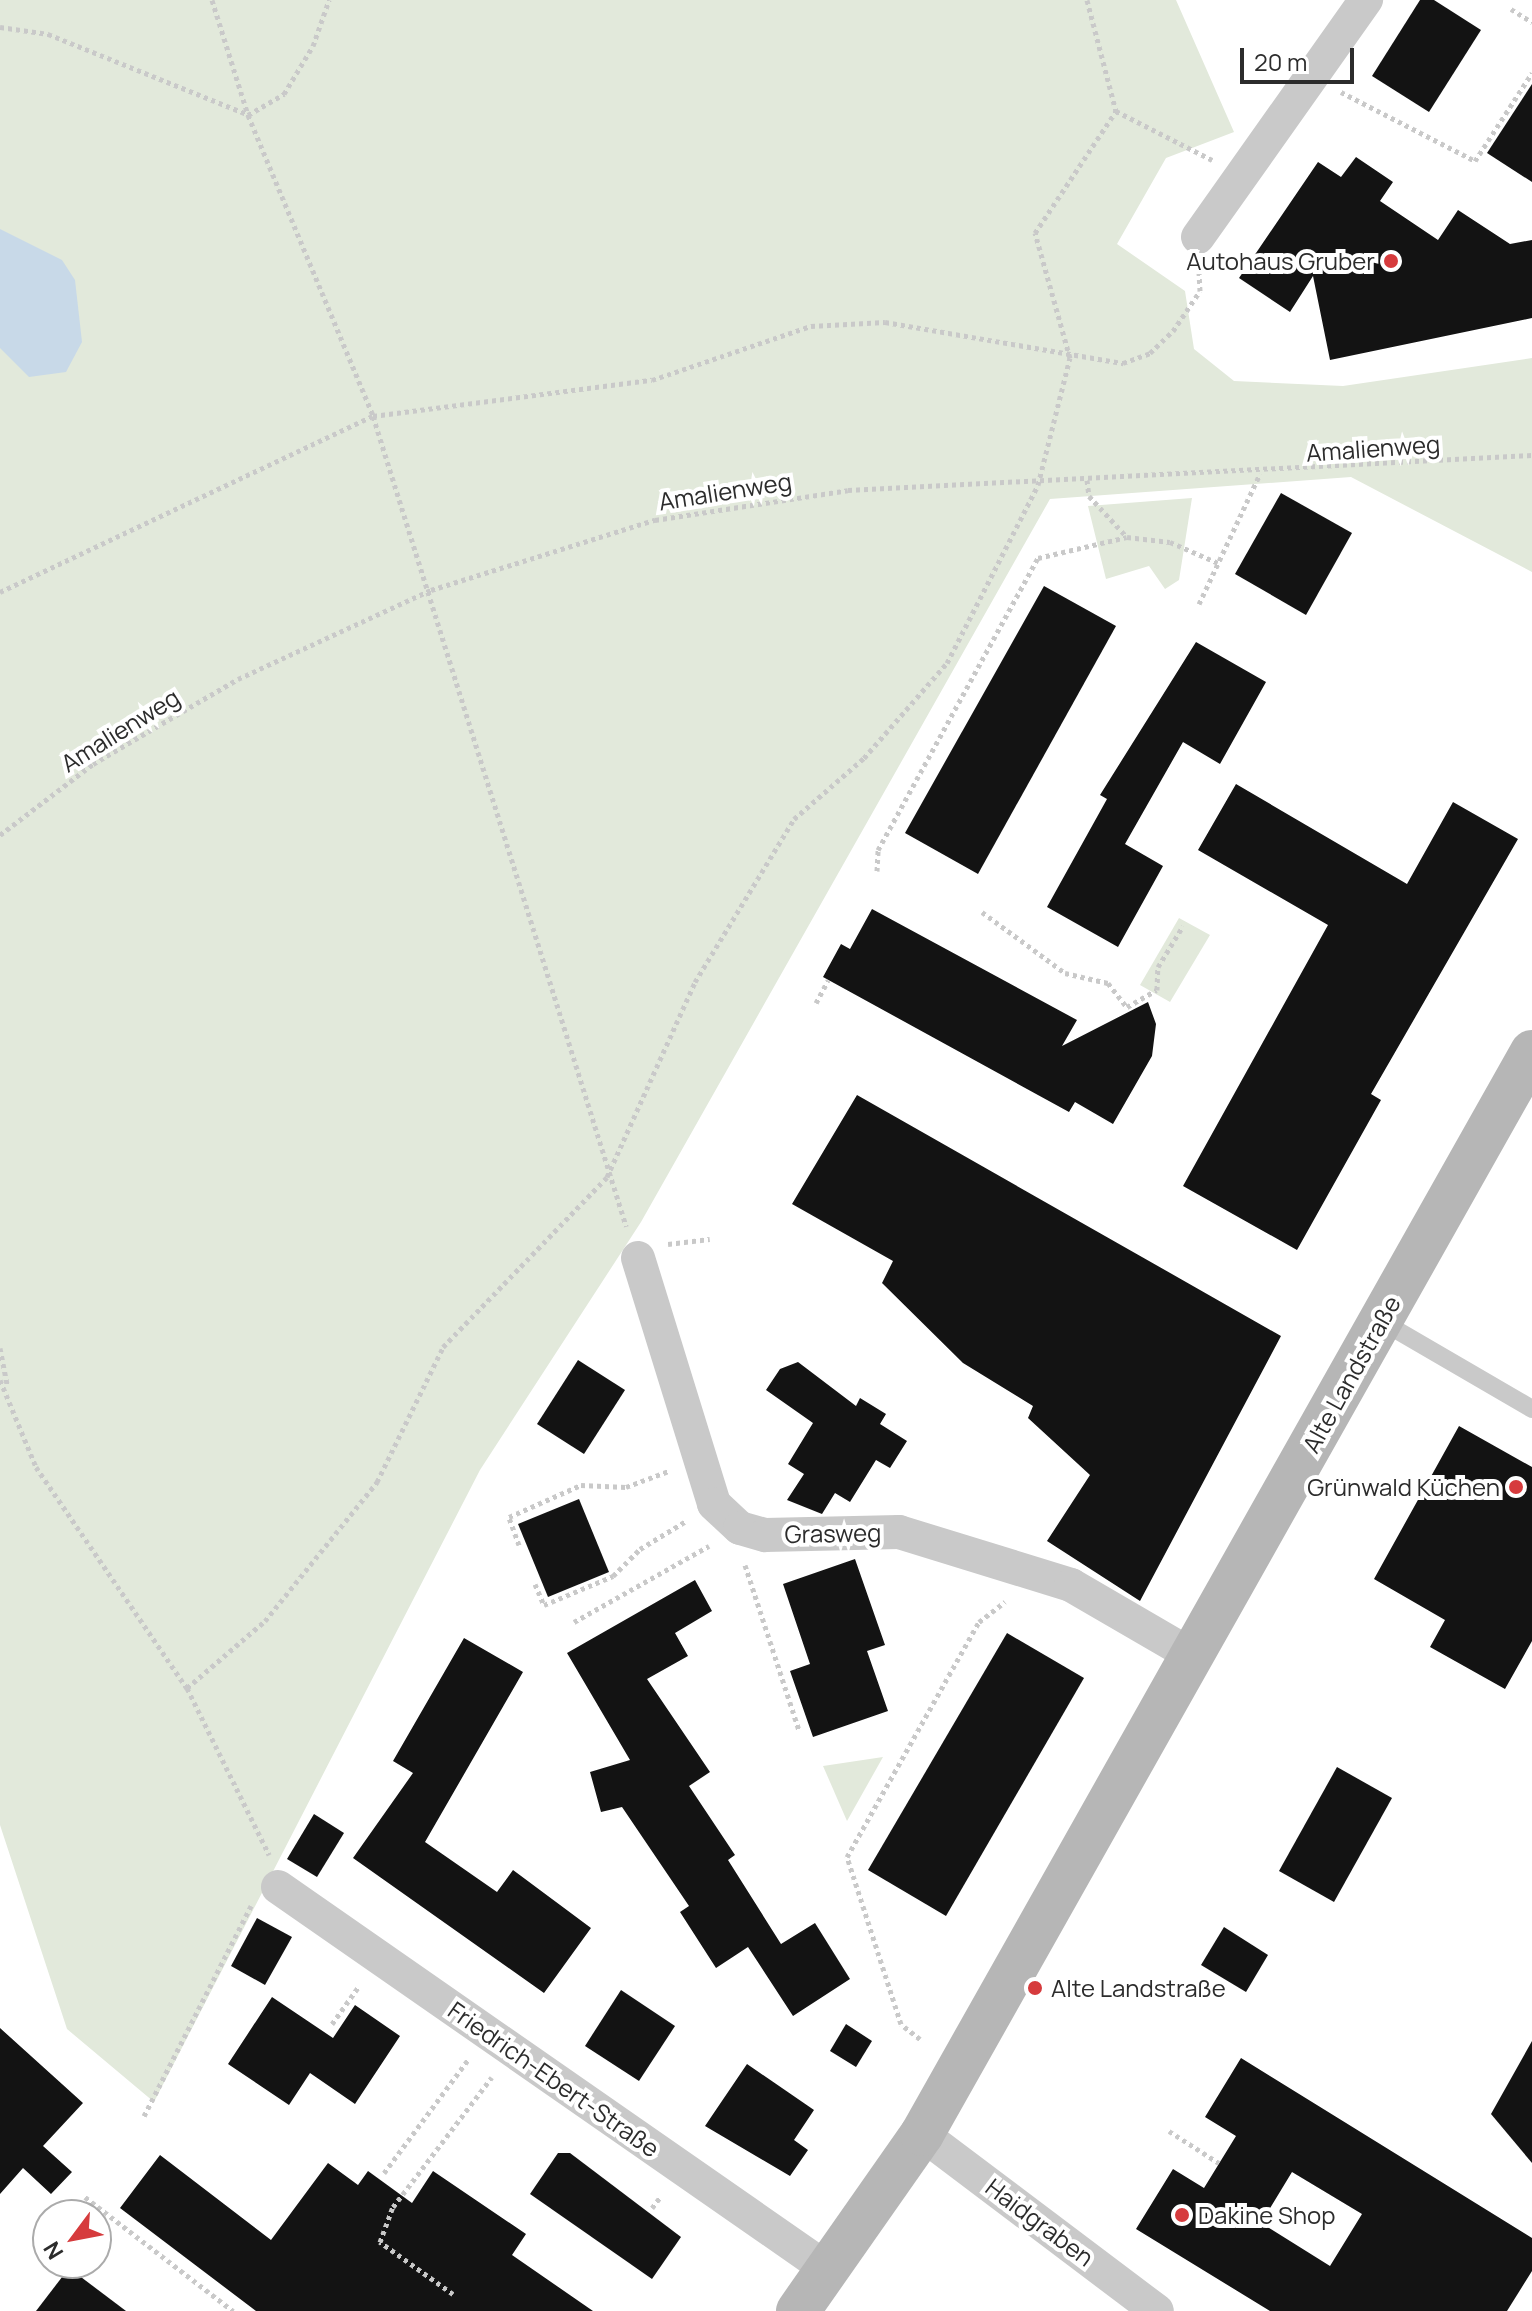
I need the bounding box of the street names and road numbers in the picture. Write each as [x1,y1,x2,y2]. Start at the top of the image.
street label: Amalienweg [1305,429,1441,467]
street label: Amalienweg [656,466,794,516]
street label: Amalienweg [55,682,185,778]
street label: Alte Landstraße [1296,1291,1406,1457]
street label: Grasweg [784,1518,882,1548]
street label: Friedrich-Ebert-Straße [443,1995,665,2163]
street label: Haidgraben [980,2172,1100,2272]

